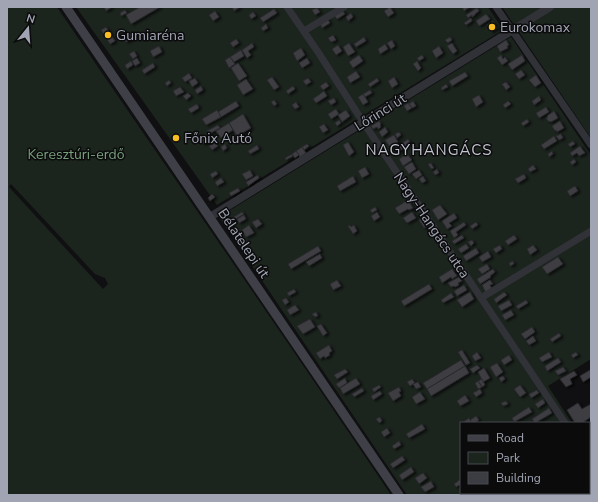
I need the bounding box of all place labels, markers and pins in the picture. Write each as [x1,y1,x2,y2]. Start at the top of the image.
place label: Eurokomax [500,18,571,37]
marker: Eurokomax [487,22,497,32]
place label: Gumiaréna [116,26,184,45]
marker: Gumiaréna [103,30,113,40]
place label: Főnix Autó [184,129,252,148]
marker: Főnix Autó [171,133,181,143]

